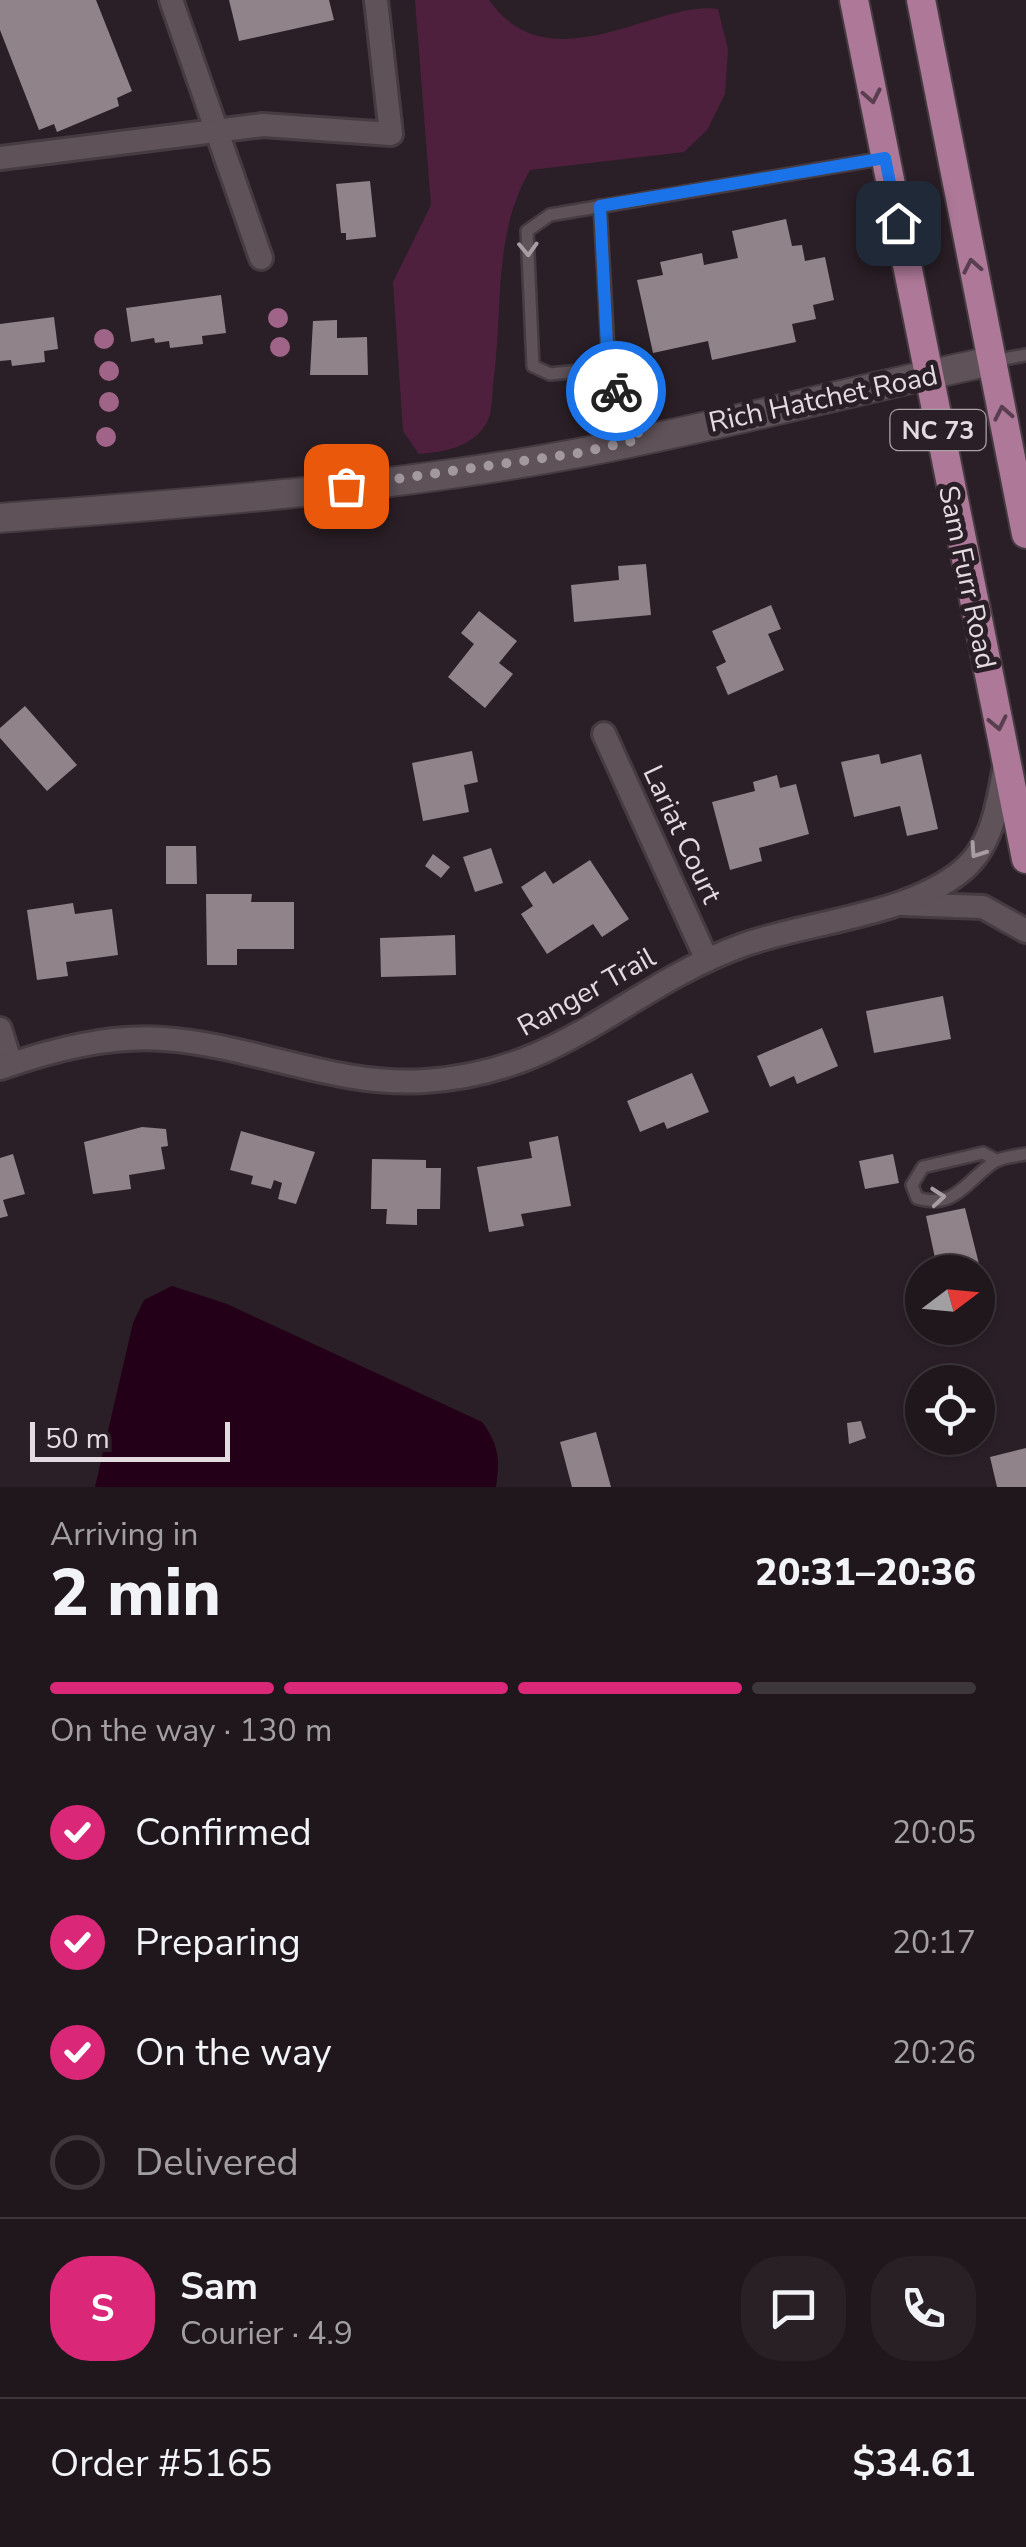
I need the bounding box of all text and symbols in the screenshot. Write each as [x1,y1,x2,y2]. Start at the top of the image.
one-way arrow [861,87,882,104]
pin [856,181,941,266]
icon: home [871,196,926,251]
one-way arrow [517,242,538,258]
one-way arrow [962,258,983,274]
courier [566,341,666,441]
street label: Rich Hatchet Road [705,356,941,442]
icon: bike [589,364,644,419]
one-way arrow [993,405,1014,422]
road number: NC 73 [890,410,986,450]
pin [304,444,389,529]
icon: bag [319,459,374,514]
street label: Sam Furr Road [929,482,1005,672]
one-way arrow [986,714,1007,731]
street label: Lariat Court [634,759,731,910]
one-way arrow [971,840,989,859]
street label: Ranger Trail [511,938,663,1045]
one-way arrow [930,1187,946,1209]
north arrow [905,1255,995,1345]
map controls [905,1255,995,1455]
button: locate [905,1365,995,1455]
scale bar [30,1417,230,1462]
text: 50 m [45,1420,110,1458]
text: Arriving in [50,1513,198,1556]
text: 20:31–20:36 [755,1547,976,1598]
text: 2 min [50,1549,221,1638]
text: On the way · 130 m [50,1709,332,1752]
icon: check [50,1805,105,1860]
text: Confirmed [135,1807,312,1858]
text: 20:05 [892,1811,976,1854]
icon: check [50,1915,105,1970]
text: Preparing [135,1917,301,1968]
text: 20:17 [892,1921,976,1964]
icon: check [50,2025,105,2080]
text: On the way [135,2027,331,2078]
text: 20:26 [892,2031,976,2074]
text: Delivered [135,2137,299,2188]
button: chat [741,2256,846,2361]
button: phone [871,2256,976,2361]
text: Sam [180,2261,258,2312]
text: S [91,2283,114,2334]
text: Courier · 4.9 [180,2312,353,2355]
text: Order #5165 [50,2438,272,2489]
text: $34.61 [853,2438,976,2489]

